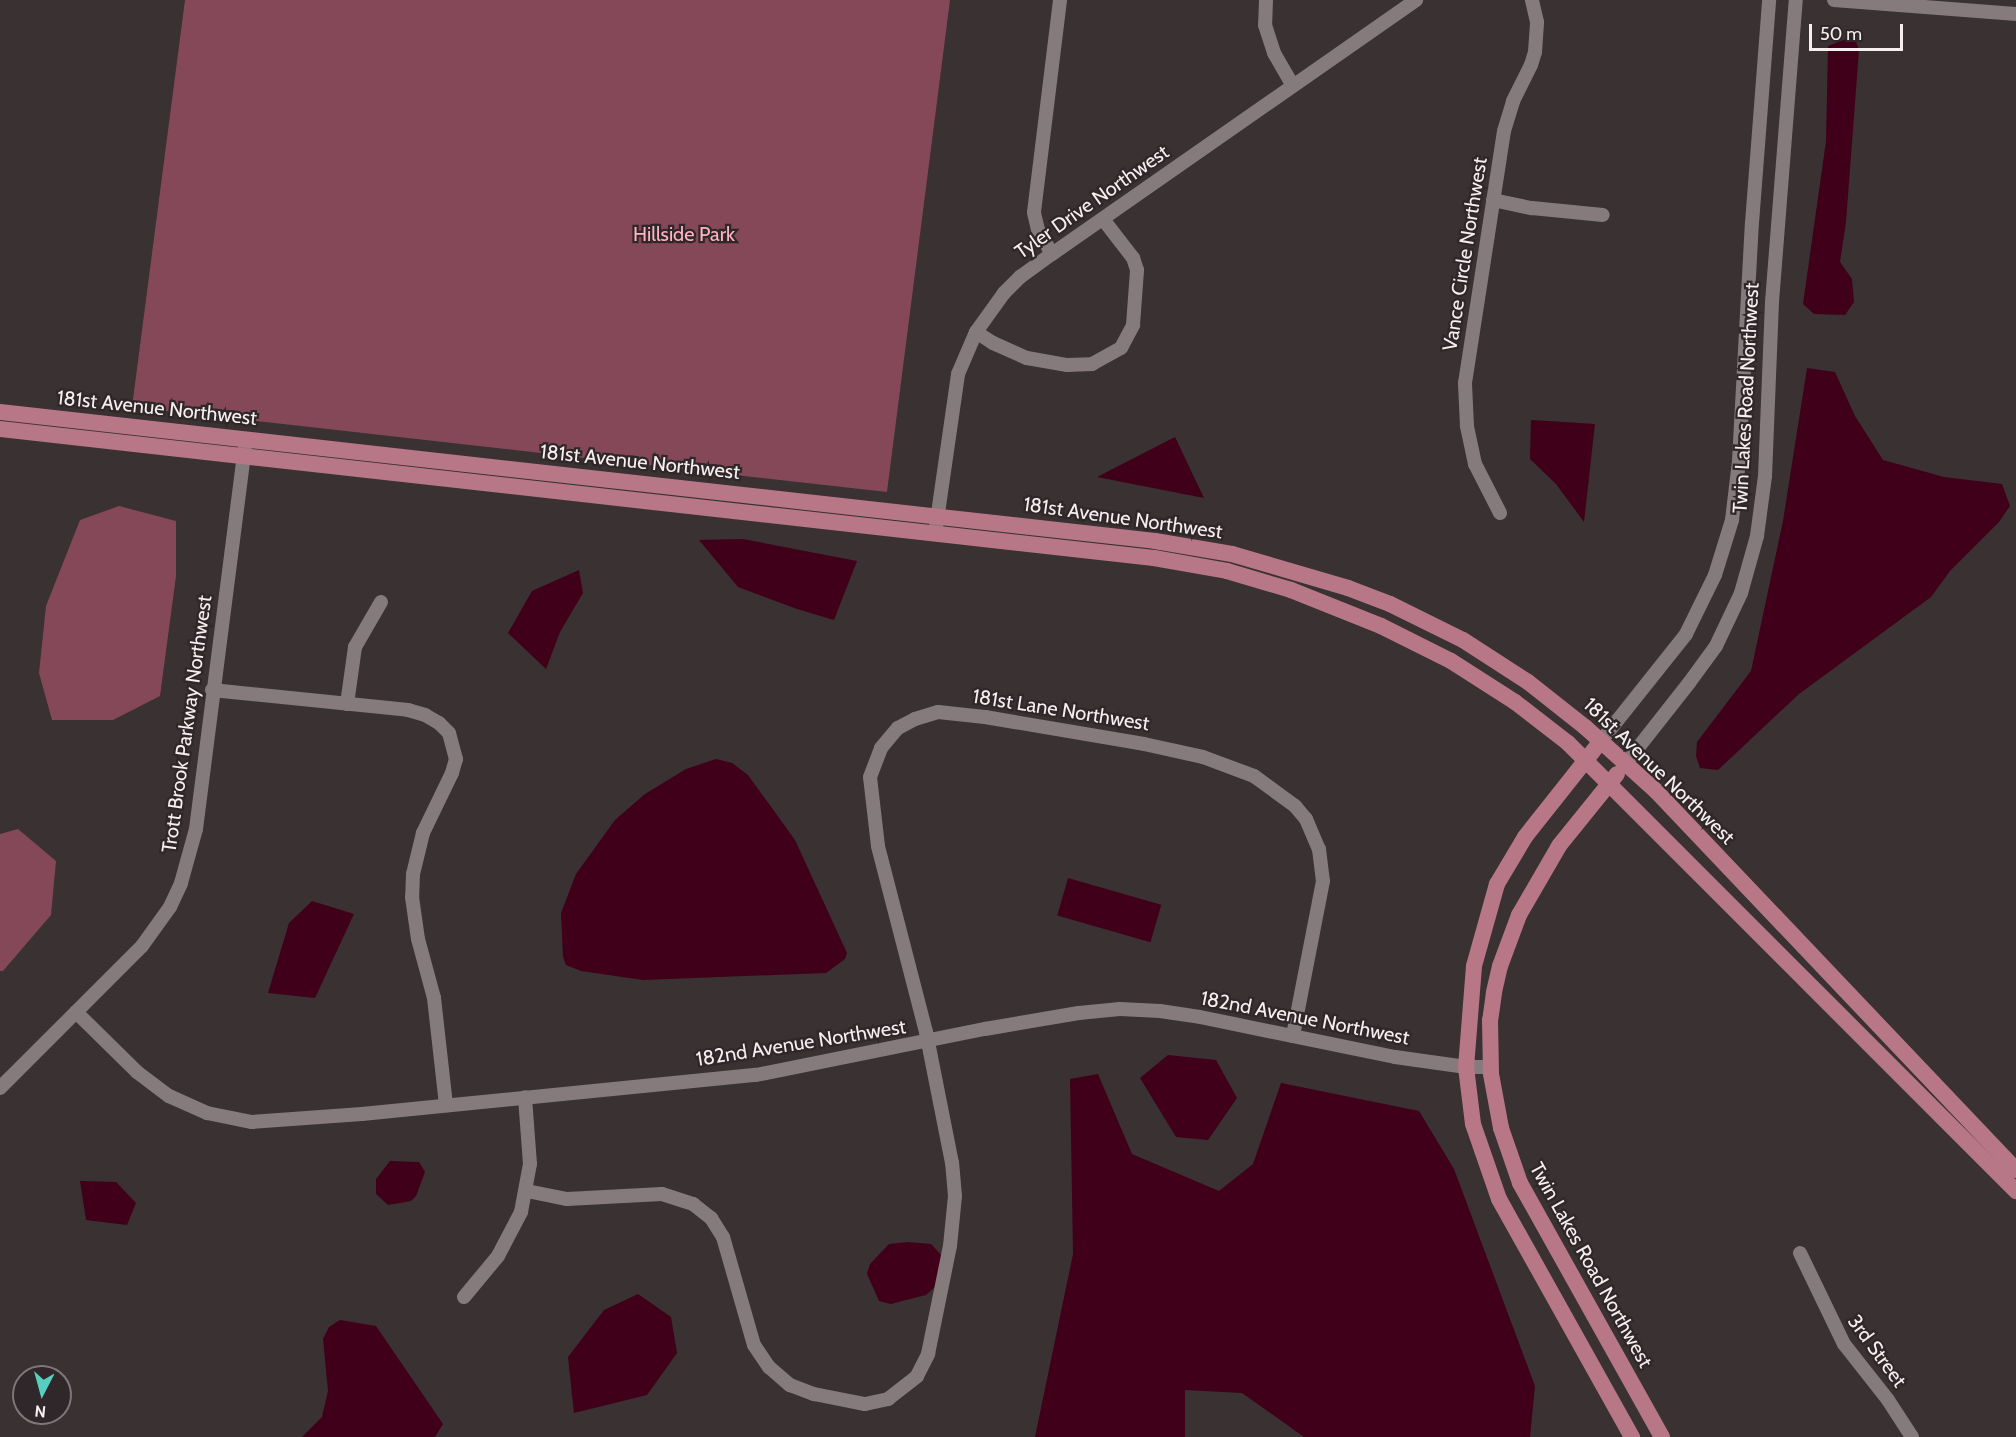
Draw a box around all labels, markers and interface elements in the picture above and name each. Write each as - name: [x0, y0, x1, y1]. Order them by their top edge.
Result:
- scale bar: [1812, 12, 1906, 50]
- text: 50 m: [1820, 23, 1862, 45]
- street label: Tyler Drive Northwest: [1010, 140, 1174, 264]
- street label: Vance Circle Northwest: [1438, 155, 1492, 353]
- park label: Hillside Park: [633, 222, 735, 246]
- street label: Twin Lakes Road Northwest: [1728, 282, 1764, 514]
- street label: 181st Avenue Northwest: [56, 386, 258, 430]
- street label: 181st Avenue Northwest: [539, 440, 741, 484]
- street label: 181st Avenue Northwest: [1022, 492, 1224, 544]
- street label: Trott Brook Parkway Northwest: [157, 594, 217, 854]
- street label: 181st Lane Northwest: [971, 684, 1151, 736]
- street label: 181st Avenue Northwest: [1578, 693, 1740, 849]
- street label: 182nd Avenue Northwest: [1199, 986, 1411, 1050]
- street label: 182nd Avenue Northwest: [694, 1015, 908, 1071]
- street label: Twin Lakes Road Northwest: [1525, 1158, 1657, 1372]
- street label: 3rd Street: [1843, 1310, 1911, 1392]
- north arrow: [12, 1365, 72, 1425]
- text: N: [34, 1401, 47, 1421]

